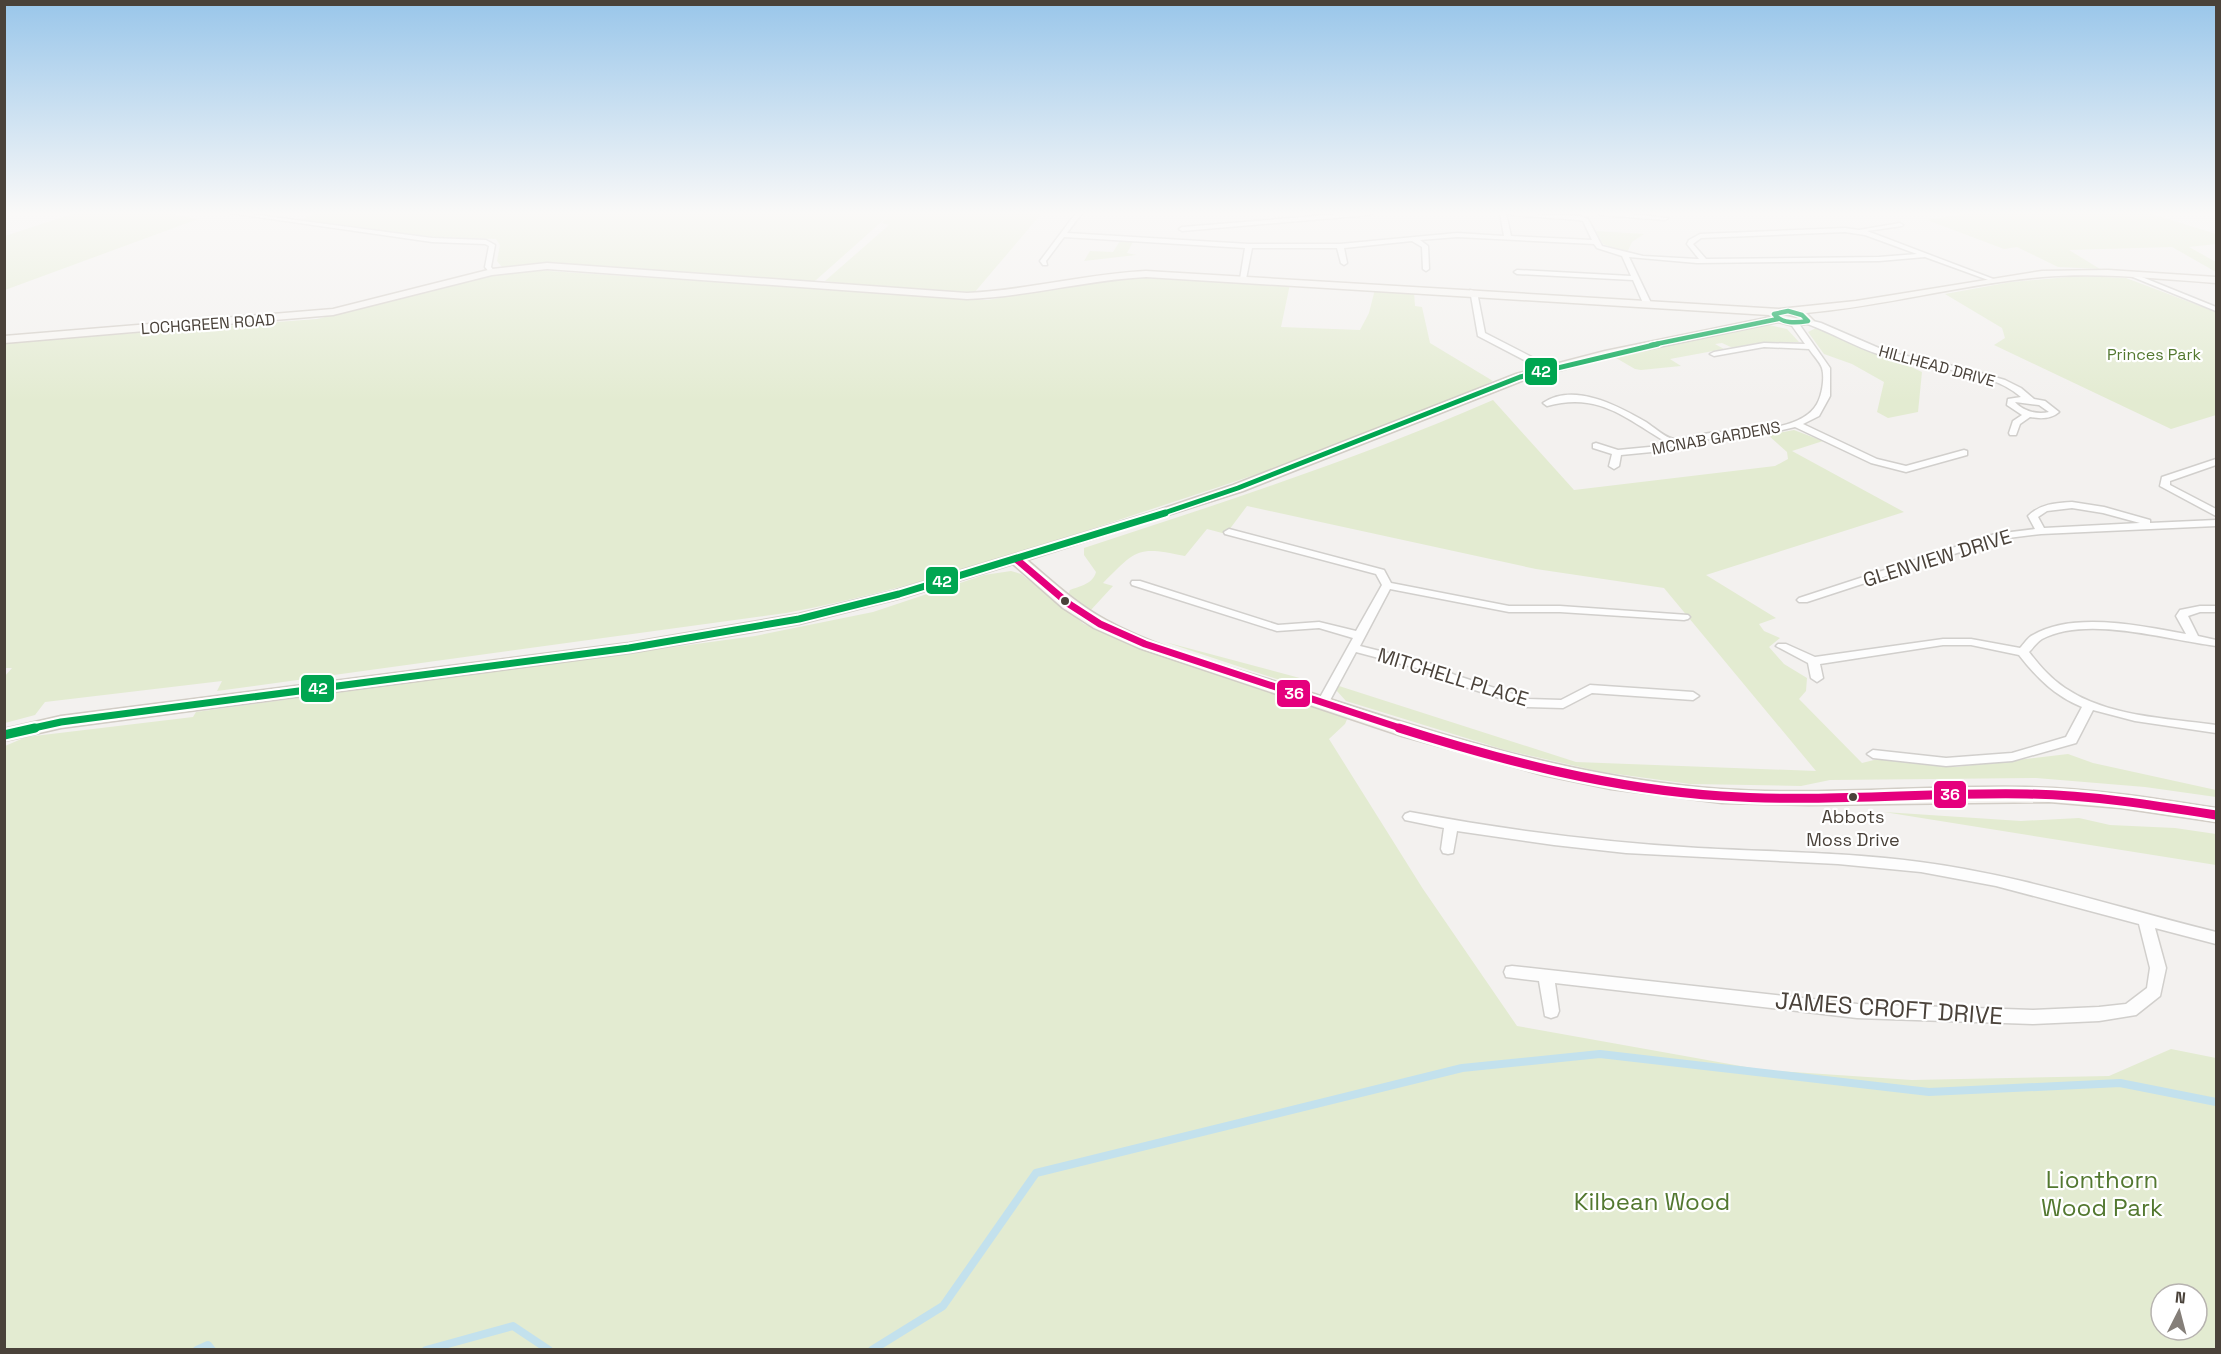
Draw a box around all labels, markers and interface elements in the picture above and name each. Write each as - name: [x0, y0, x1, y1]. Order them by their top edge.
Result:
- street label: LOCHGREEN ROAD: [140, 309, 276, 339]
- street label: HILLHEAD DRIVE: [1876, 340, 1998, 392]
- park label: Princes Park: [2107, 344, 2202, 365]
- line badge: 42: [1524, 357, 1558, 386]
- text: 42: [1531, 361, 1551, 382]
- street label: MCNAB GARDENS: [1650, 416, 1782, 460]
- street label: GLENVIEW DRIVE: [1860, 523, 2014, 593]
- line badge: 42: [925, 566, 959, 595]
- text: 42: [932, 571, 952, 592]
- unlabelled marker: [1059, 595, 1071, 607]
- street label: MITCHELL PLACE: [1374, 642, 1532, 712]
- line badge: 42: [300, 674, 335, 703]
- text: 42: [308, 678, 328, 699]
- line badge: 36: [1276, 679, 1311, 708]
- text: 36: [1284, 683, 1304, 704]
- line badge: 36: [1933, 780, 1967, 809]
- text: 36: [1940, 784, 1960, 805]
- marker: Abbots Moss Drive: [1847, 791, 1859, 803]
- place label: Abbots Moss Drive: [1806, 805, 1900, 851]
- street label: JAMES CROFT DRIVE: [1774, 985, 2004, 1031]
- park label: Lionthorn Wood Park: [2041, 1164, 2163, 1223]
- park label: Kilbean Wood: [1574, 1186, 1730, 1217]
- north arrow: [2149, 1282, 2209, 1342]
- text: N: [2174, 1287, 2187, 1309]

